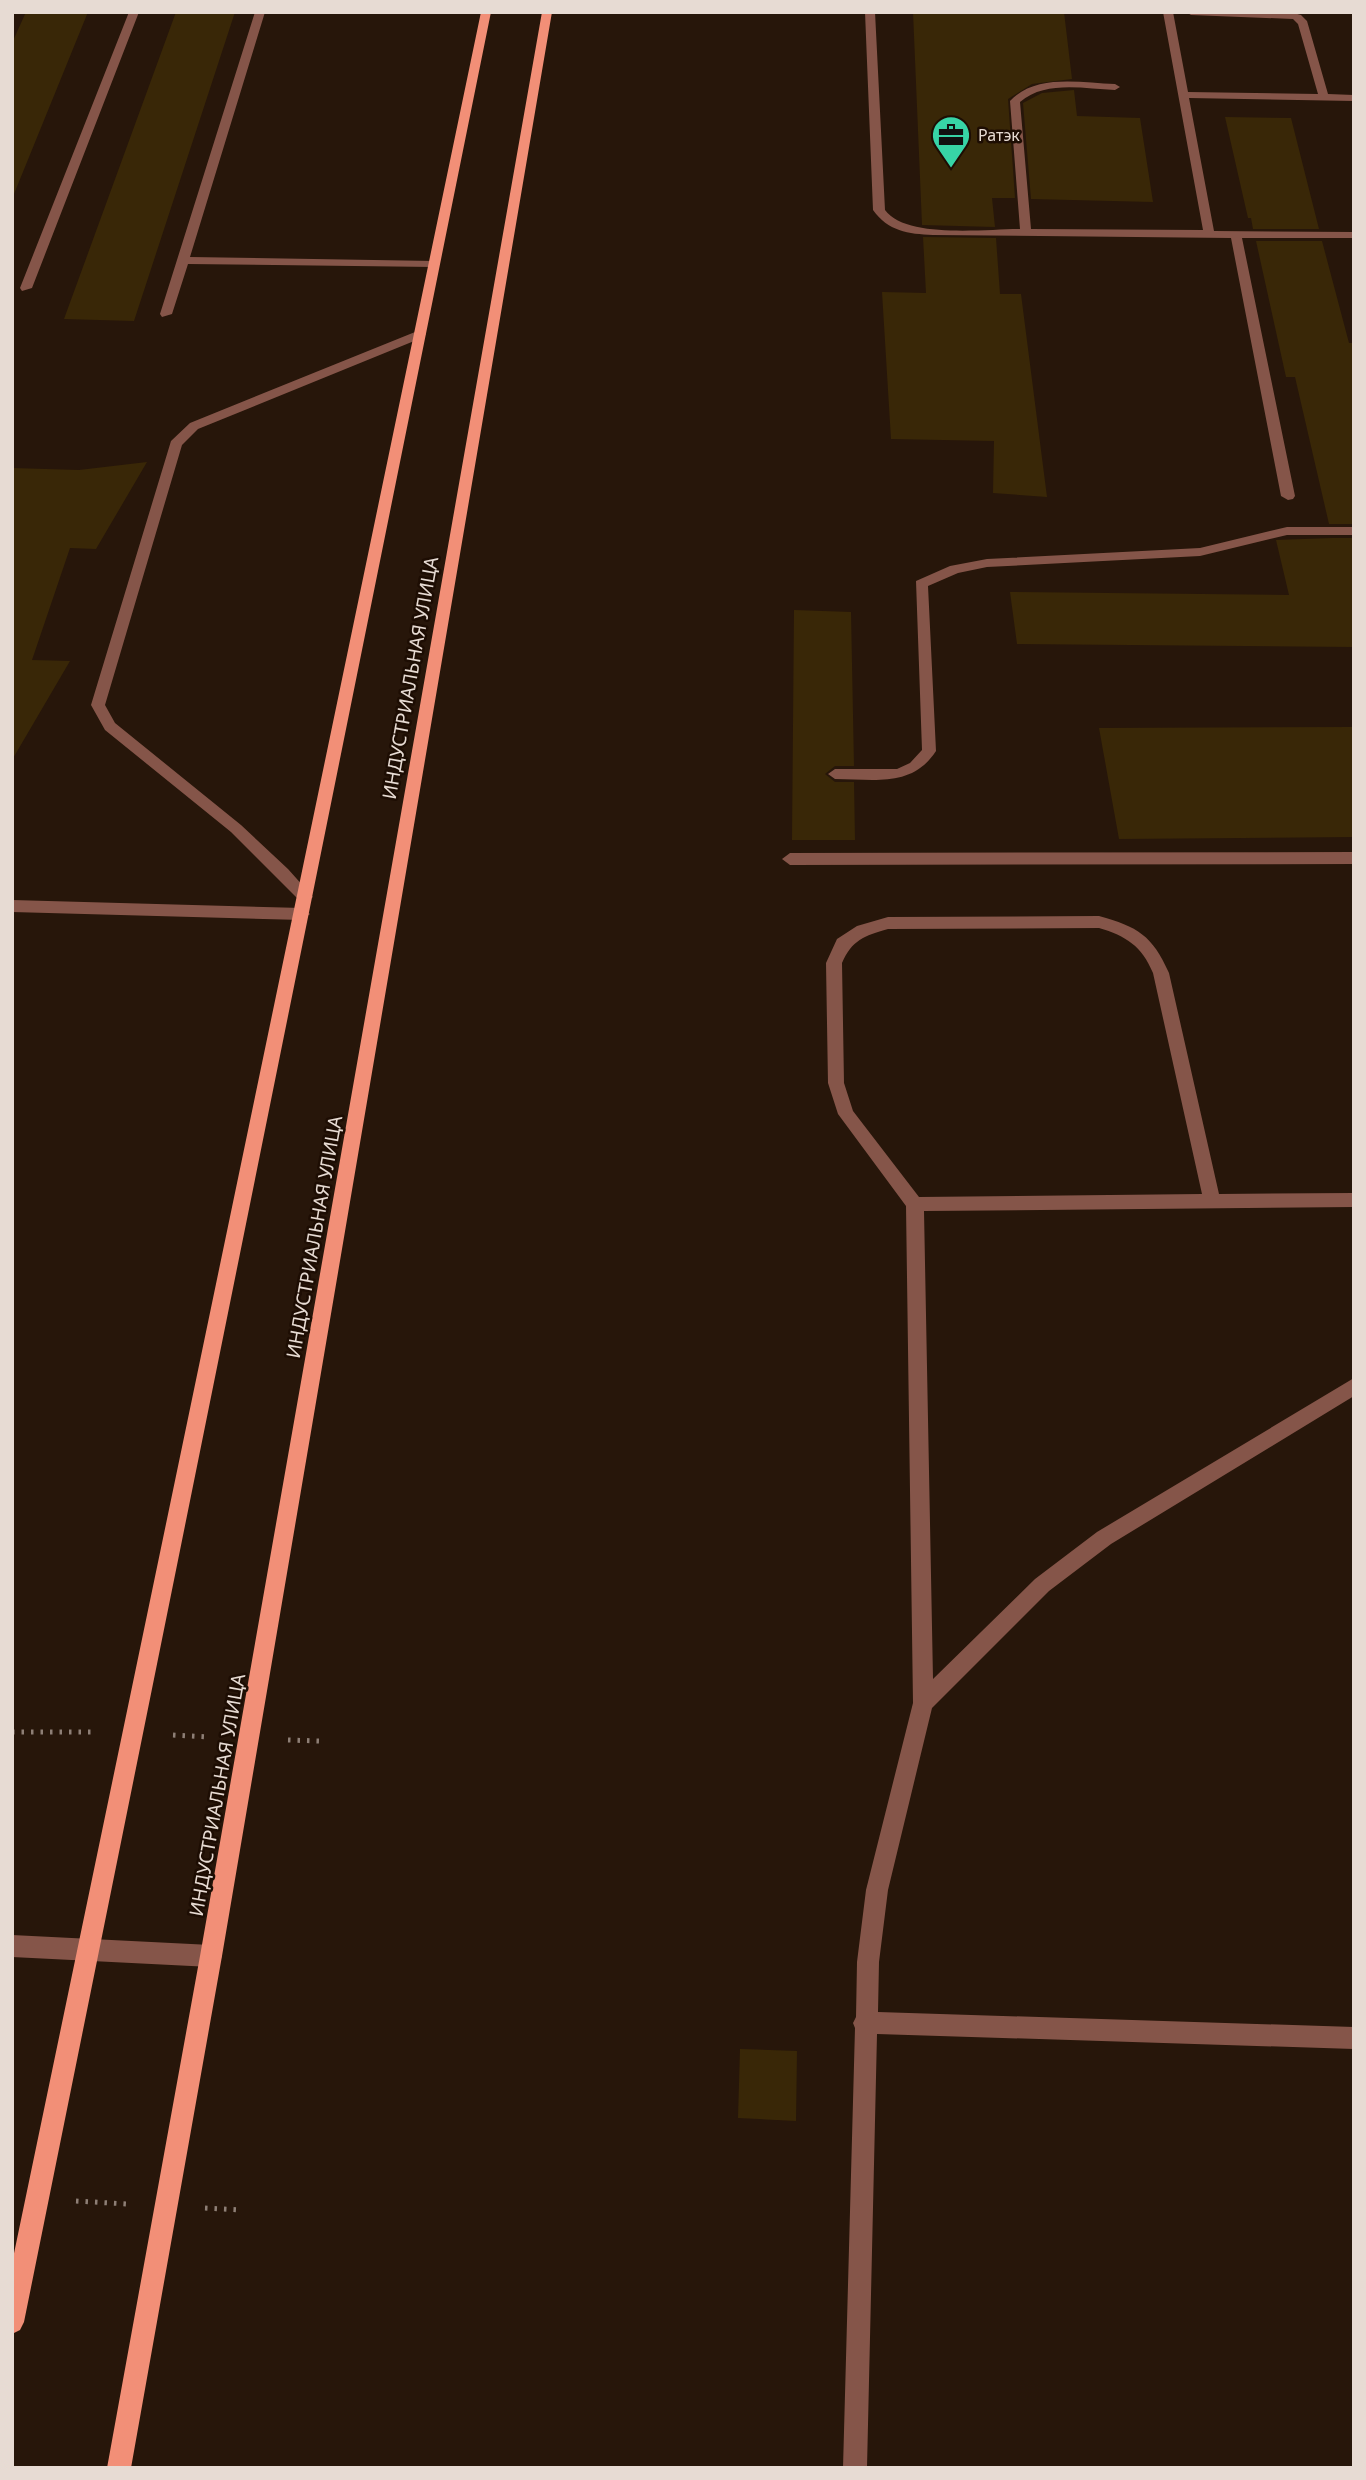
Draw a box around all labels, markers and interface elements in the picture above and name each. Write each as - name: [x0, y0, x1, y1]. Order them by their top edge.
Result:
- office icon: Ратэк: [930, 114, 972, 169]
- place label: Ратэк: [978, 124, 1020, 146]
- street label: ИНДУСТРИАЛЬНАЯ УЛИЦА: [376, 554, 444, 801]
- street label: ИНДУСТРИАЛЬНАЯ УЛИЦА: [280, 1113, 348, 1360]
- street label: ИНДУСТРИАЛЬНАЯ УЛИЦА: [183, 1671, 251, 1918]

